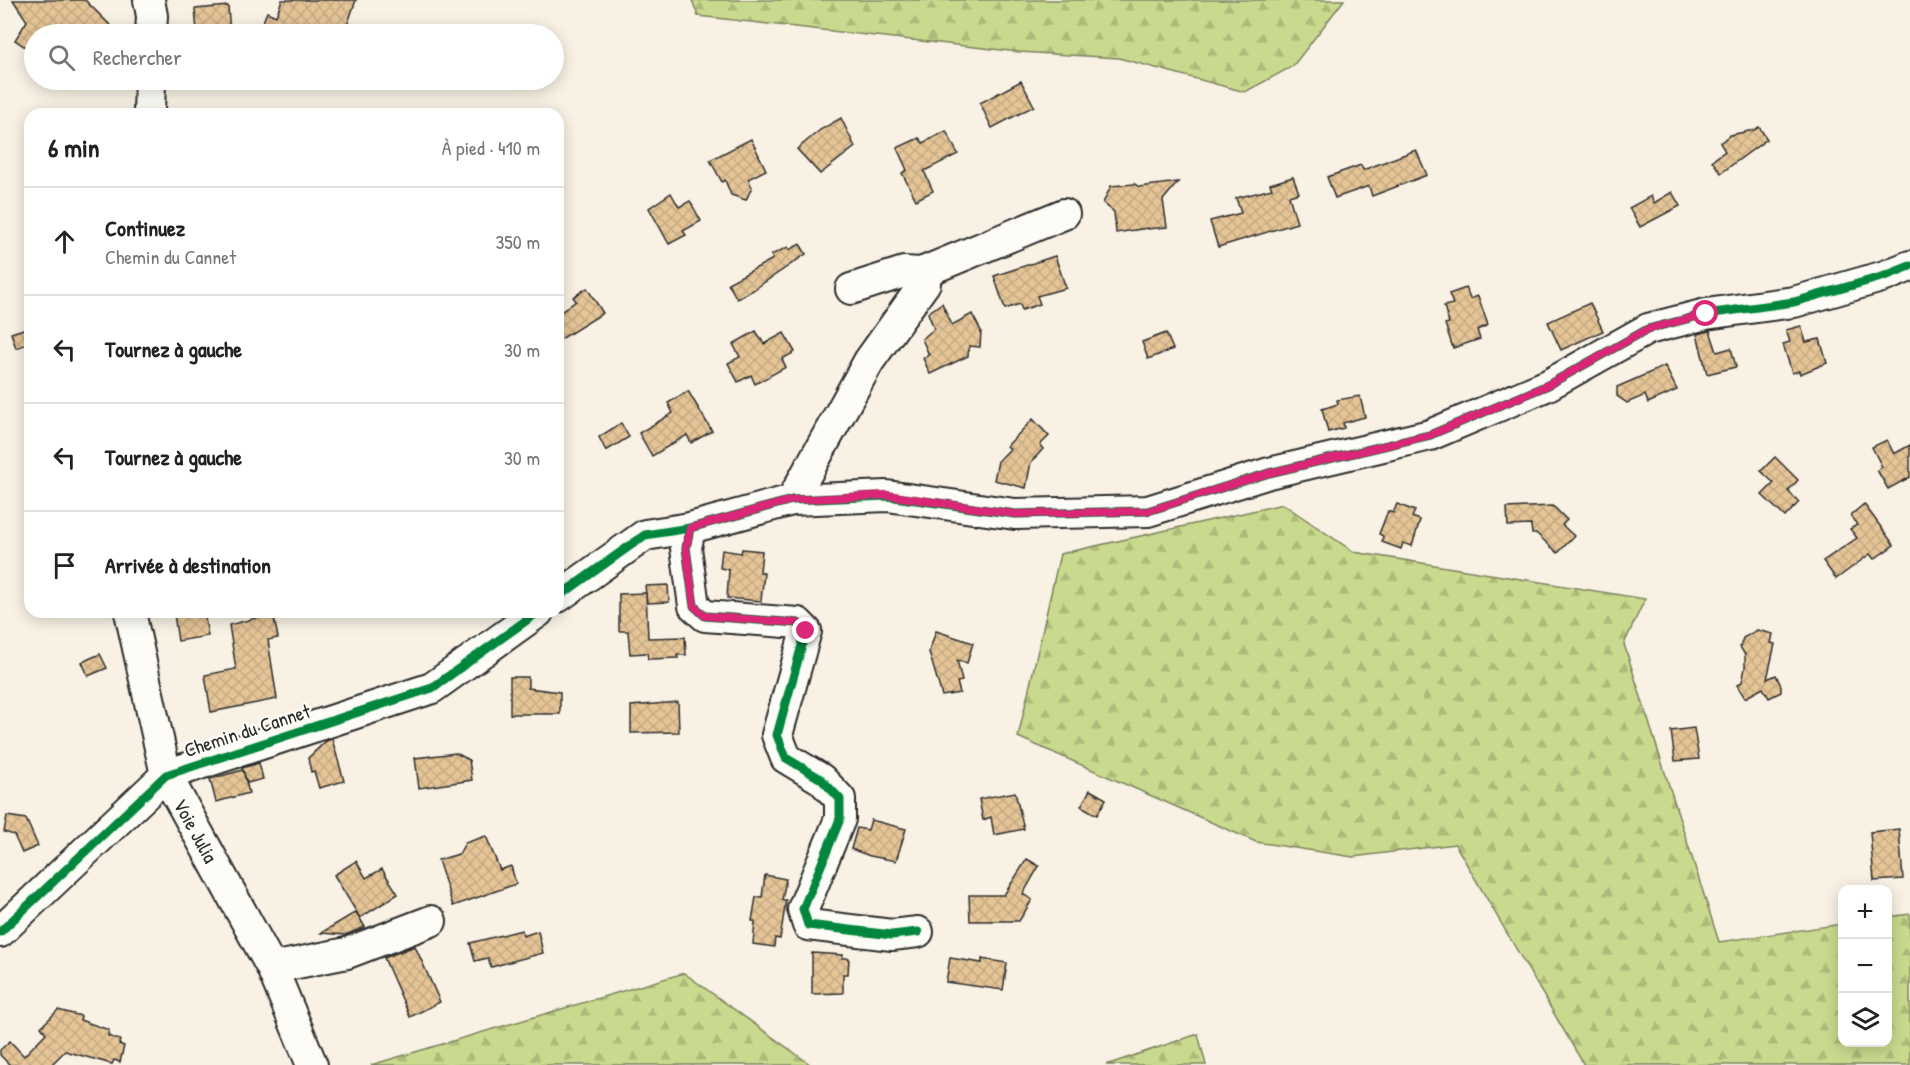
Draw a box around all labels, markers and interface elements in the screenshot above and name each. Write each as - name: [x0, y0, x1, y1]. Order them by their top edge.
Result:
- search box: [24, 24, 564, 90]
- icon: search: [45, 41, 78, 74]
- text: Rechercher: [93, 42, 182, 72]
- text: 6 min: [48, 130, 100, 165]
- text: À pied · 410 m: [442, 134, 540, 161]
- text: Continuez: [105, 213, 185, 243]
- icon: ahead: [48, 225, 81, 258]
- text: 350 m: [495, 228, 540, 255]
- text: Chemin du Cannet: [105, 243, 236, 270]
- route start: [1692, 300, 1718, 326]
- icon: left: [48, 333, 81, 366]
- text: Tournez à gauche: [105, 334, 242, 364]
- text: 30 m: [504, 336, 540, 363]
- icon: left: [48, 441, 81, 474]
- text: Tournez à gauche: [105, 442, 242, 472]
- text: 30 m: [504, 444, 540, 471]
- icon: arrive: [48, 549, 81, 582]
- text: Arrivée à destination: [105, 550, 271, 580]
- route end: [792, 617, 818, 643]
- street label: Chemin du Cannet: [180, 697, 315, 763]
- street label: Voie Julia: [168, 793, 225, 867]
- map controls: [1838, 885, 1892, 1047]
- button: +: [1838, 885, 1892, 939]
- button: −: [1838, 939, 1892, 993]
- button: layers: [1838, 993, 1892, 1047]

